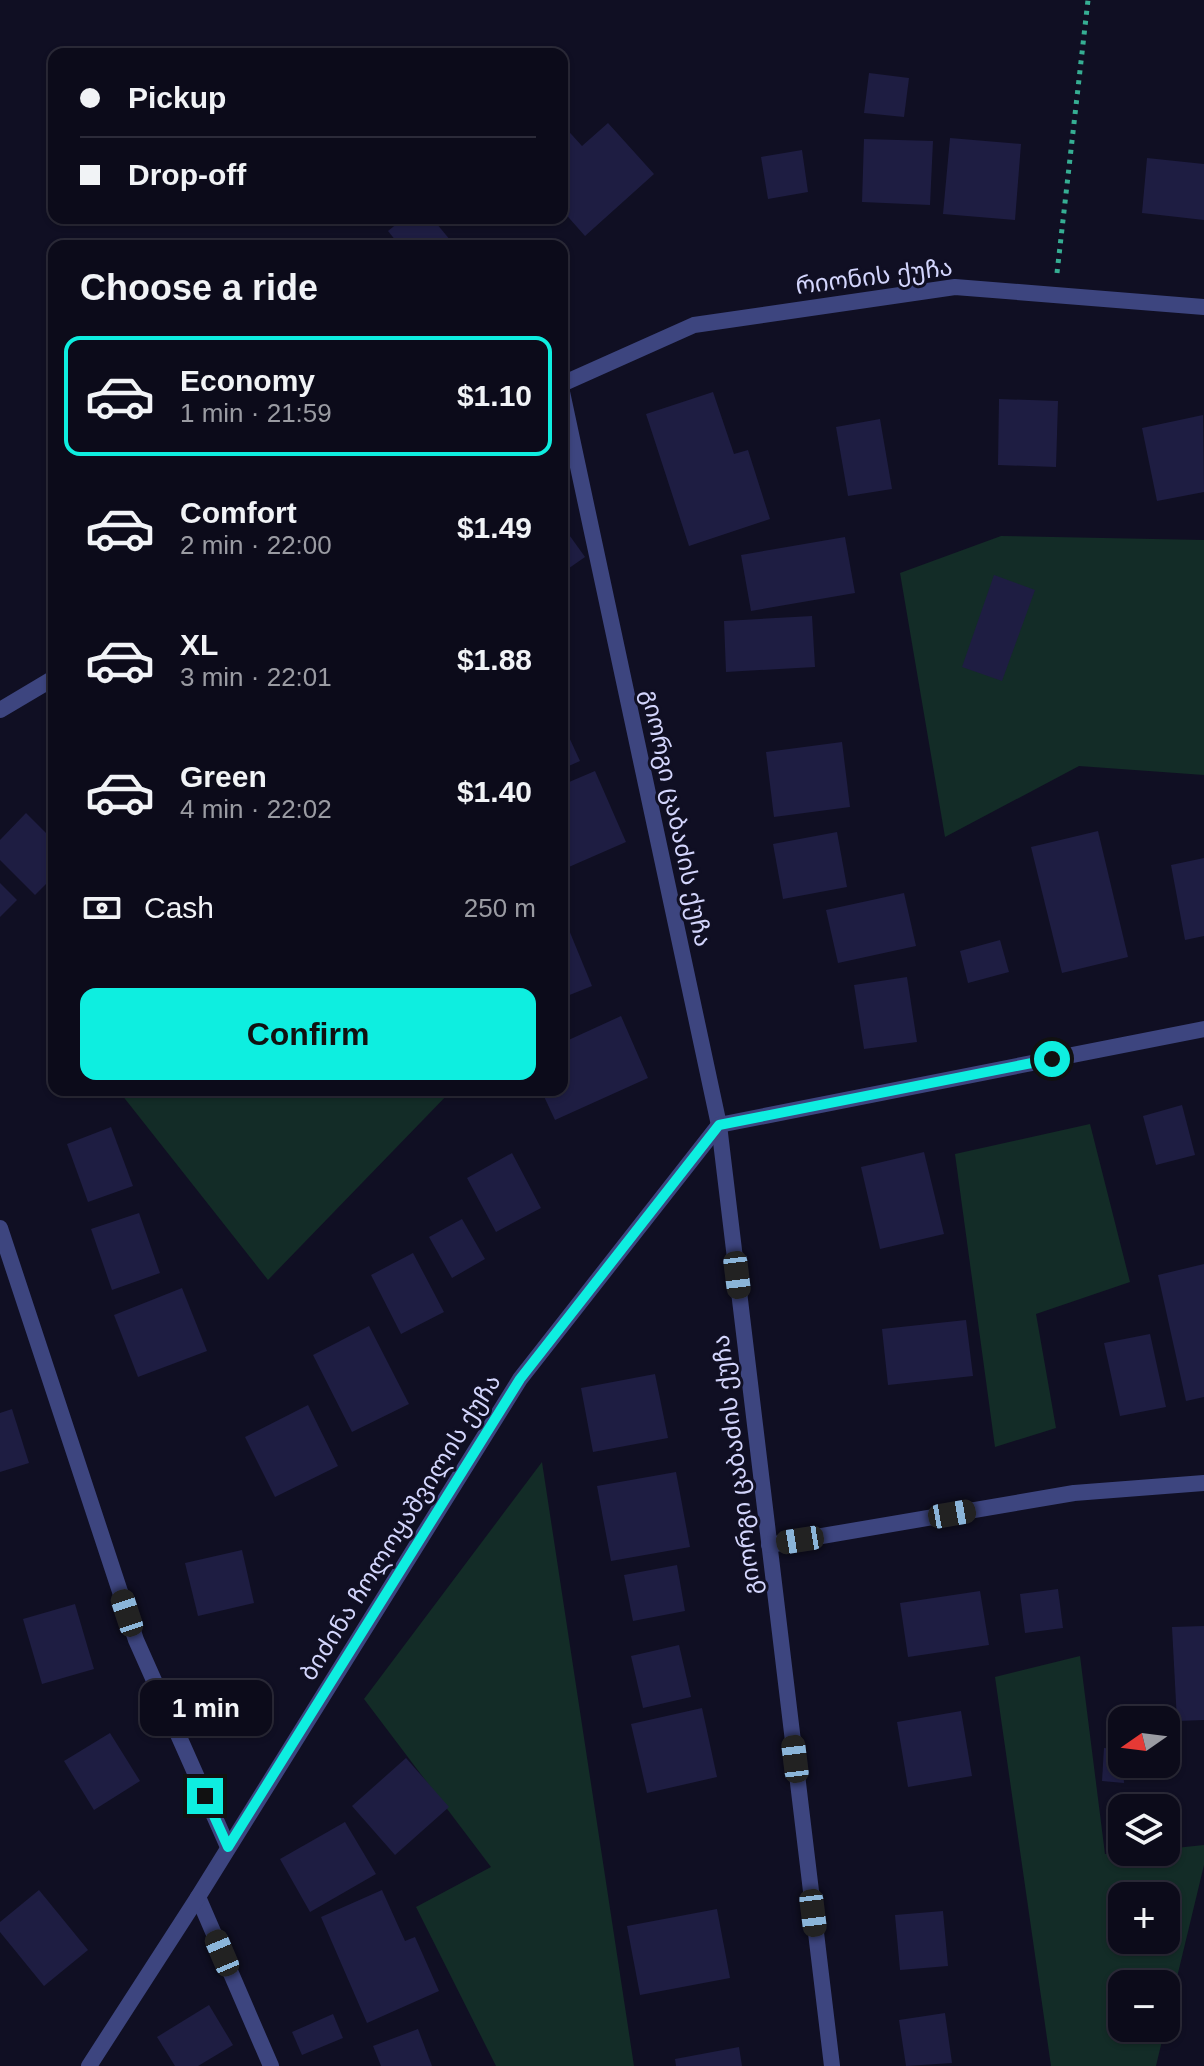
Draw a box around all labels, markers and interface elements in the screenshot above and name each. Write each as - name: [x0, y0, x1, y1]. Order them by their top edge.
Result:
- text: Pickup: [128, 81, 226, 114]
- text: Drop-off: [128, 158, 246, 191]
- street label: რიონის ქუჩა: [794, 253, 954, 300]
- text: Choose a ride: [80, 267, 318, 308]
- icon: car: [84, 360, 156, 432]
- text: Economy: [180, 364, 315, 397]
- text: $1.10: [457, 379, 532, 412]
- text: 1 min · 21:59: [180, 398, 332, 428]
- icon: car: [84, 492, 156, 564]
- text: Comfort: [180, 496, 297, 529]
- text: $1.49: [457, 511, 532, 544]
- text: 2 min · 22:00: [180, 530, 332, 560]
- icon: car: [84, 624, 156, 696]
- text: XL: [180, 628, 218, 661]
- text: $1.88: [457, 643, 532, 676]
- text: 3 min · 22:01: [180, 662, 332, 692]
- street label: გიორგი ცაბაძის ქუჩა: [636, 687, 717, 949]
- icon: car: [84, 756, 156, 828]
- text: Green: [180, 760, 267, 793]
- text: $1.40: [457, 775, 532, 808]
- text: 4 min · 22:02: [180, 794, 332, 824]
- icon: cash: [80, 886, 124, 930]
- text: Cash: [144, 891, 214, 924]
- text: 250 m: [464, 893, 536, 923]
- button: Confirm: [80, 988, 536, 1080]
- route start: [1034, 1041, 1070, 1077]
- car: [722, 1250, 752, 1300]
- street label: გიორგი ცაბაძის ქუჩა: [707, 1333, 766, 1597]
- street label: ბიძინა ჩოლოყაშვილის ქუჩა: [294, 1369, 507, 1686]
- car: [926, 1498, 978, 1530]
- car: [774, 1524, 826, 1556]
- car: [108, 1586, 146, 1640]
- callout: 1 min: [139, 1680, 271, 1736]
- text: 1 min: [172, 1693, 240, 1723]
- north arrow: [1108, 1706, 1180, 1778]
- map controls: [1108, 1706, 1180, 2042]
- car: [780, 1734, 810, 1784]
- route end: [187, 1778, 223, 1814]
- button: layers: [1108, 1794, 1180, 1866]
- button: +: [1108, 1882, 1180, 1954]
- car: [798, 1888, 828, 1938]
- car: [202, 1926, 242, 1980]
- button: −: [1108, 1970, 1180, 2042]

